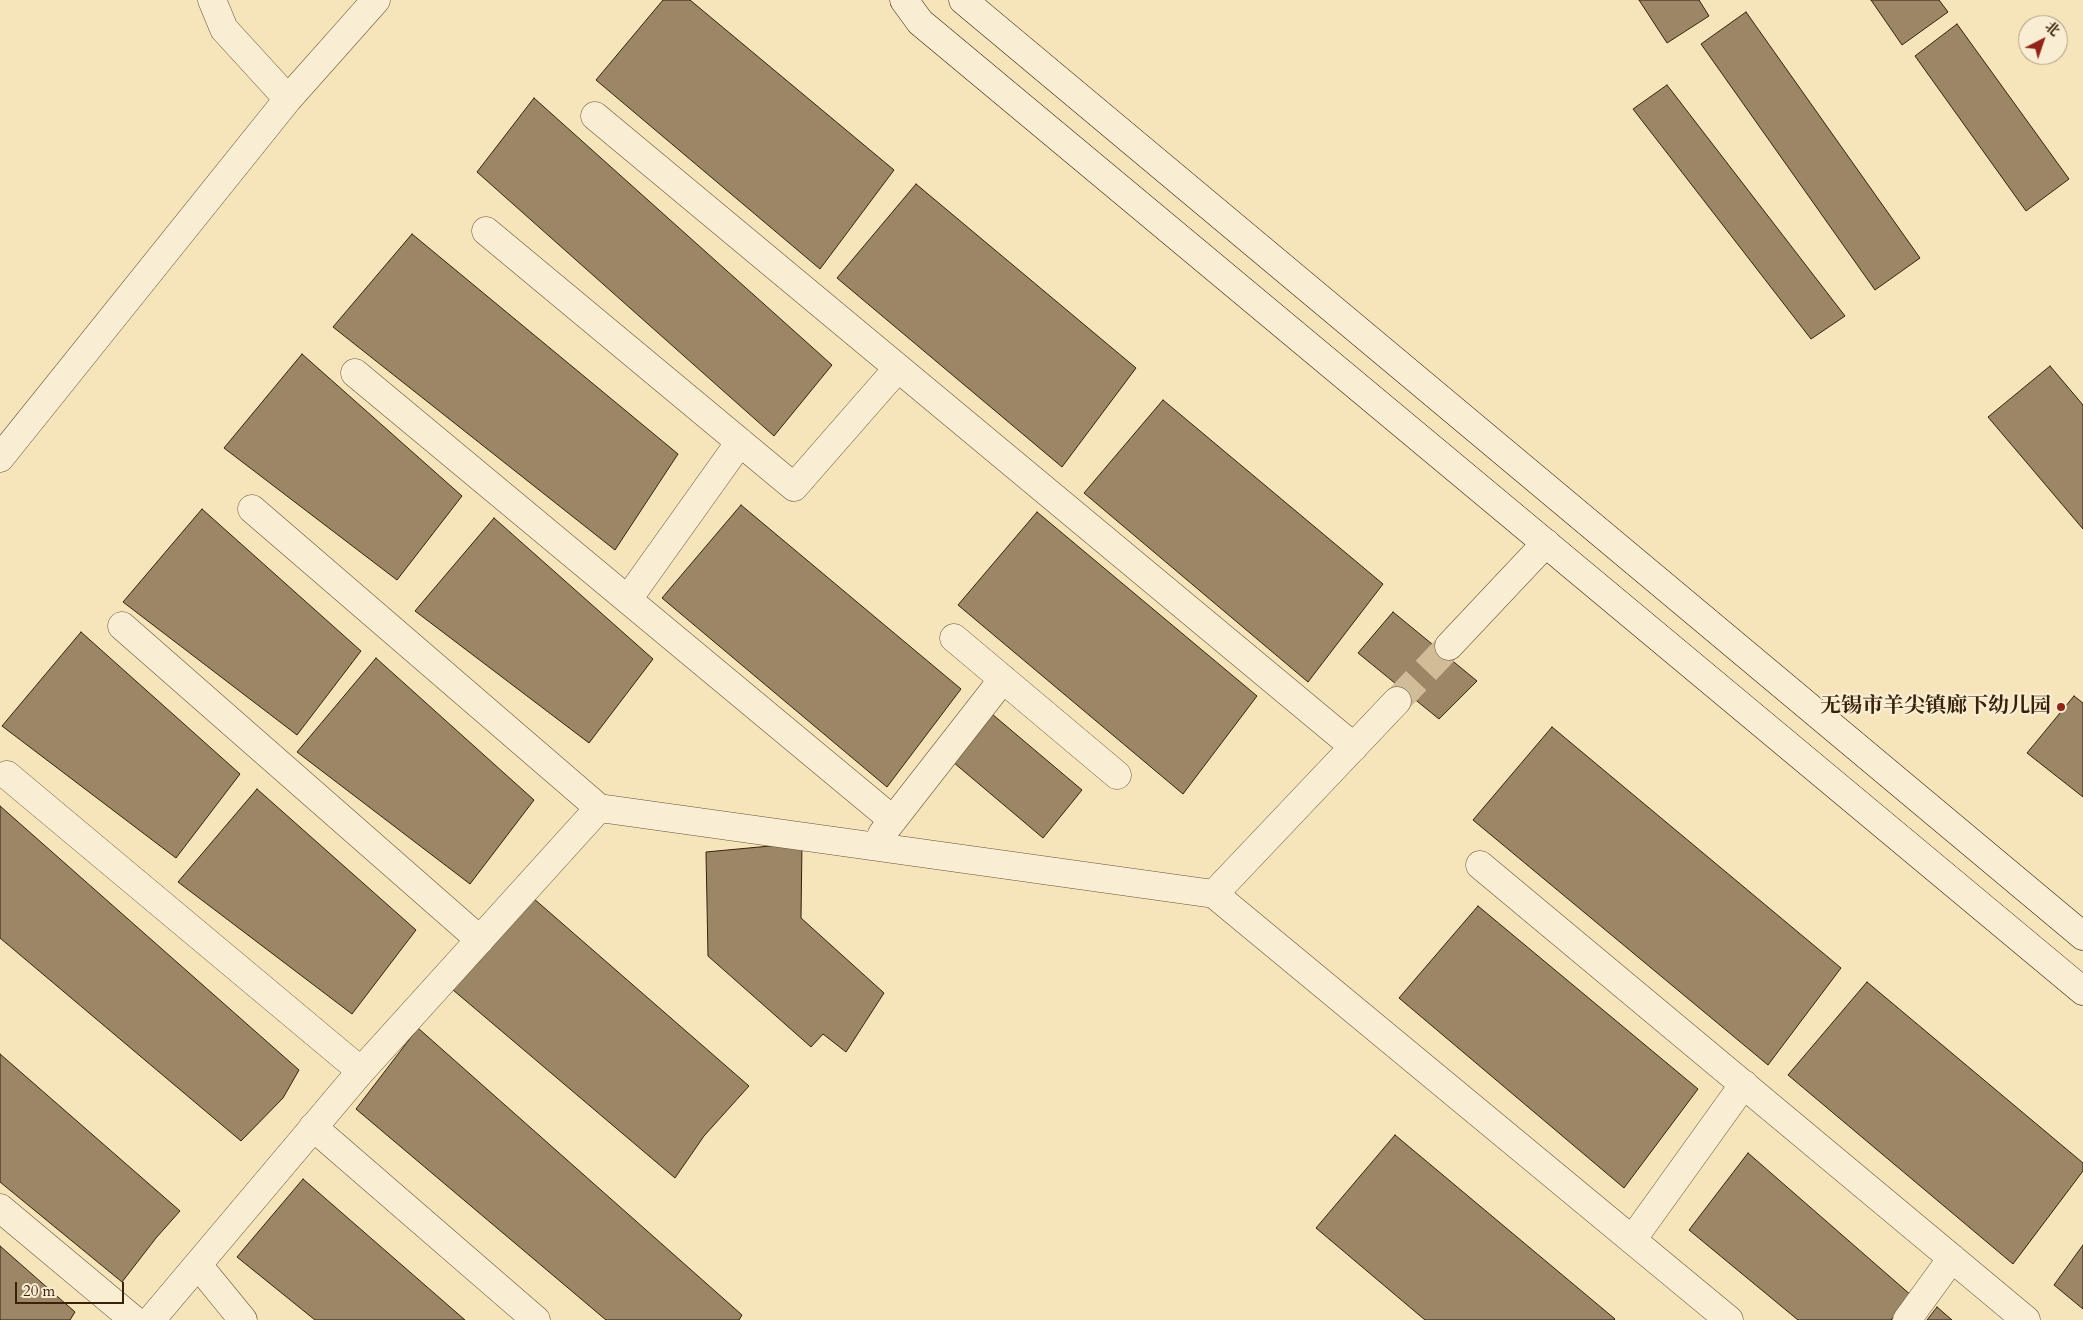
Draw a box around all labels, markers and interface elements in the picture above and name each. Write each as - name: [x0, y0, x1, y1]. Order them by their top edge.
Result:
- north arrow: [2018, 15, 2068, 65]
- text: 北: [2041, 17, 2064, 41]
- place label: 无锡市羊尖镇廊下幼儿园: [1820, 694, 2051, 720]
- marker: 无锡市羊尖镇廊下幼儿园: [2055, 701, 2067, 713]
- scale bar: [18, 1272, 126, 1304]
- text: 20 m: [23, 1281, 55, 1301]

